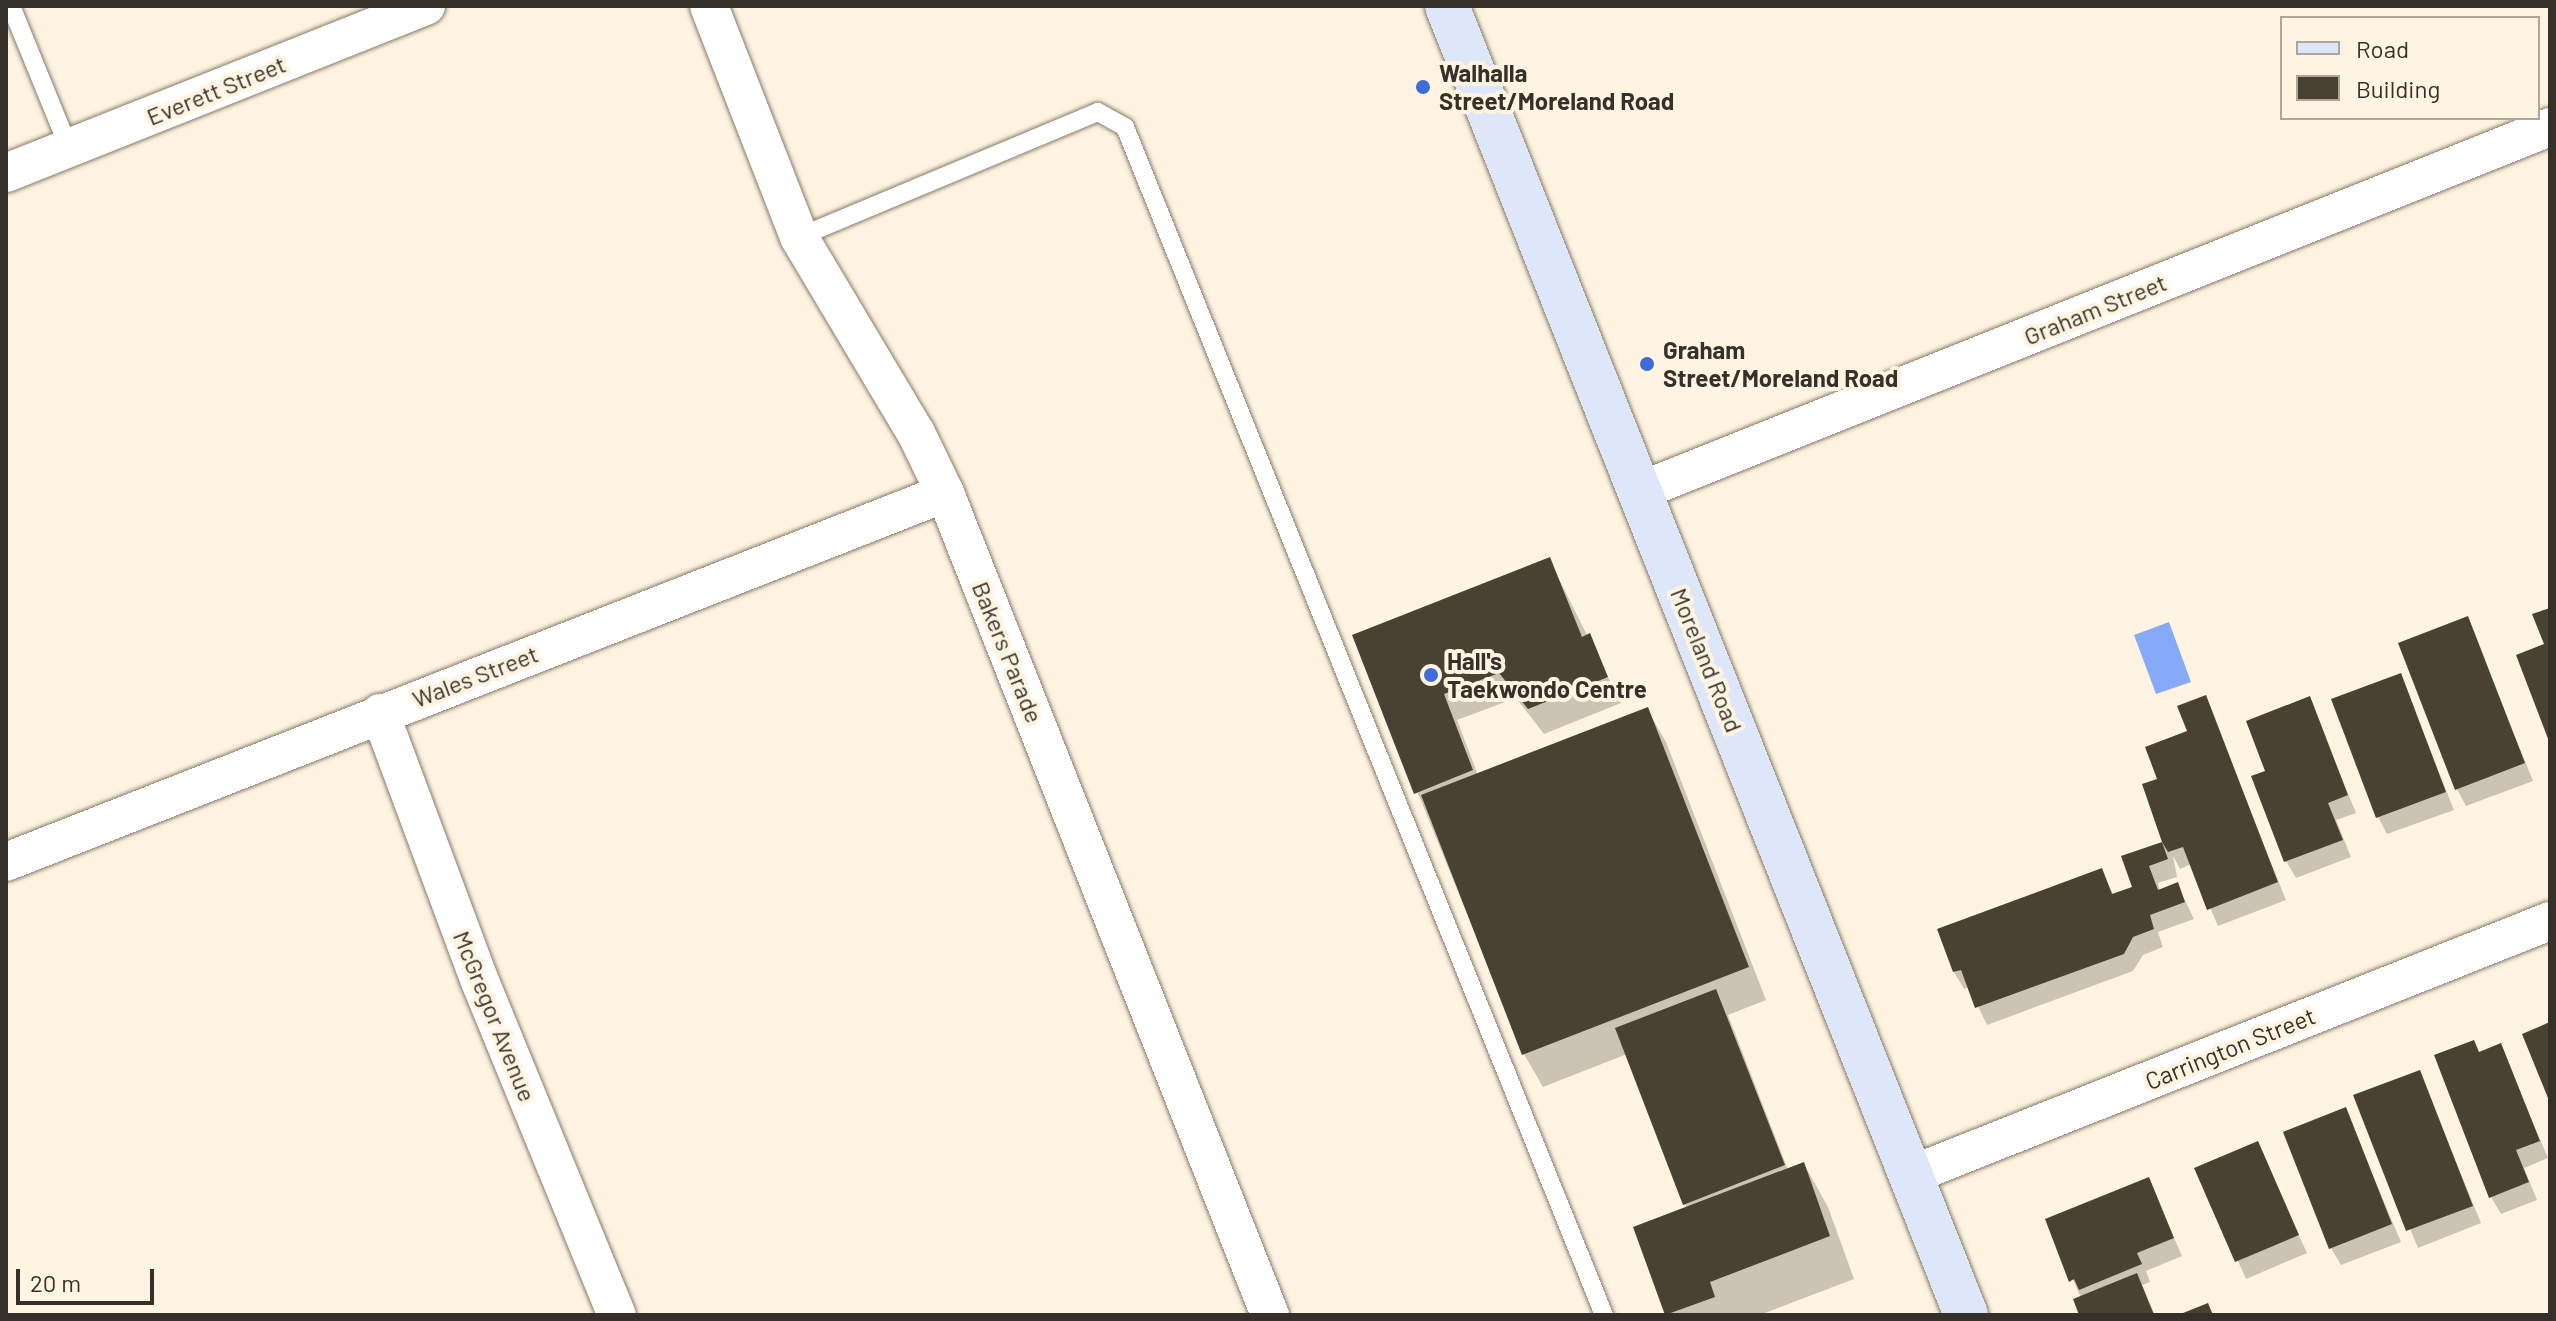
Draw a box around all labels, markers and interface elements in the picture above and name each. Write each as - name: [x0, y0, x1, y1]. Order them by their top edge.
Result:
- legend: [2280, 16, 2540, 120]
- text: Road: [2356, 34, 2409, 63]
- street label: Everett Street: [142, 49, 290, 131]
- place label: Walhalla Street/Moreland Road: [1439, 59, 1674, 115]
- text: Building: [2356, 74, 2440, 103]
- marker: Walhalla Street/Moreland Road: [1414, 78, 1432, 96]
- street label: Graham Street: [2020, 267, 2170, 351]
- place label: Graham Street/Moreland Road: [1663, 336, 1898, 392]
- marker: Graham Street/Moreland Road: [1638, 355, 1656, 373]
- street label: Bakers Parade: [967, 577, 1049, 727]
- street label: Moreland Road: [1665, 584, 1749, 736]
- street label: Wales Street: [408, 639, 542, 713]
- place label: Hall's Taekwondo Centre: [1447, 647, 1647, 703]
- marker: Hall's Taekwondo Centre: [1422, 666, 1440, 684]
- street label: McGregor Avenue: [448, 926, 542, 1106]
- street label: Carrington Street: [2141, 1001, 2319, 1095]
- scale bar: [20, 1253, 158, 1303]
- text: 20 m: [30, 1268, 81, 1297]

